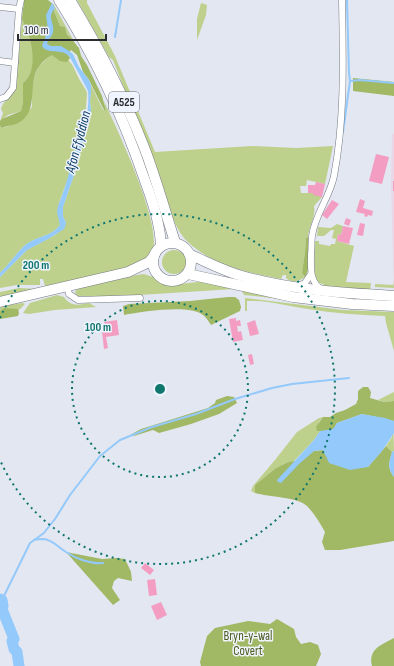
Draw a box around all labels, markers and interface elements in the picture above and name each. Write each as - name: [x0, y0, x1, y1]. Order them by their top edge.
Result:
- scale bar: [18, 16, 106, 42]
- text: 100 m: [24, 23, 49, 38]
- road number: A525: [109, 92, 139, 112]
- water label: Afon Ffyddion: [61, 109, 94, 176]
- text: 200 m: [23, 258, 49, 273]
- text: 100 m: [85, 320, 111, 335]
- centre of rings: [153, 382, 167, 396]
- park label: Bryn-y-wal Covert: [224, 628, 272, 659]

